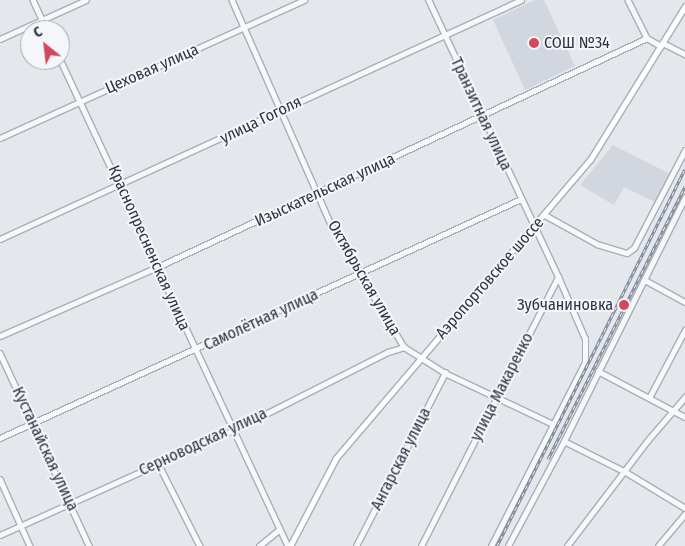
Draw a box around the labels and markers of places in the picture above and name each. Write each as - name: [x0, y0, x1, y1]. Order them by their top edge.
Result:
- place label: СОШ №34: [544, 33, 610, 53]
- marker: СОШ №34: [528, 37, 540, 49]
- place label: Зубчаниновка: [517, 295, 613, 315]
- marker: Зубчаниновка: [617, 298, 631, 312]

